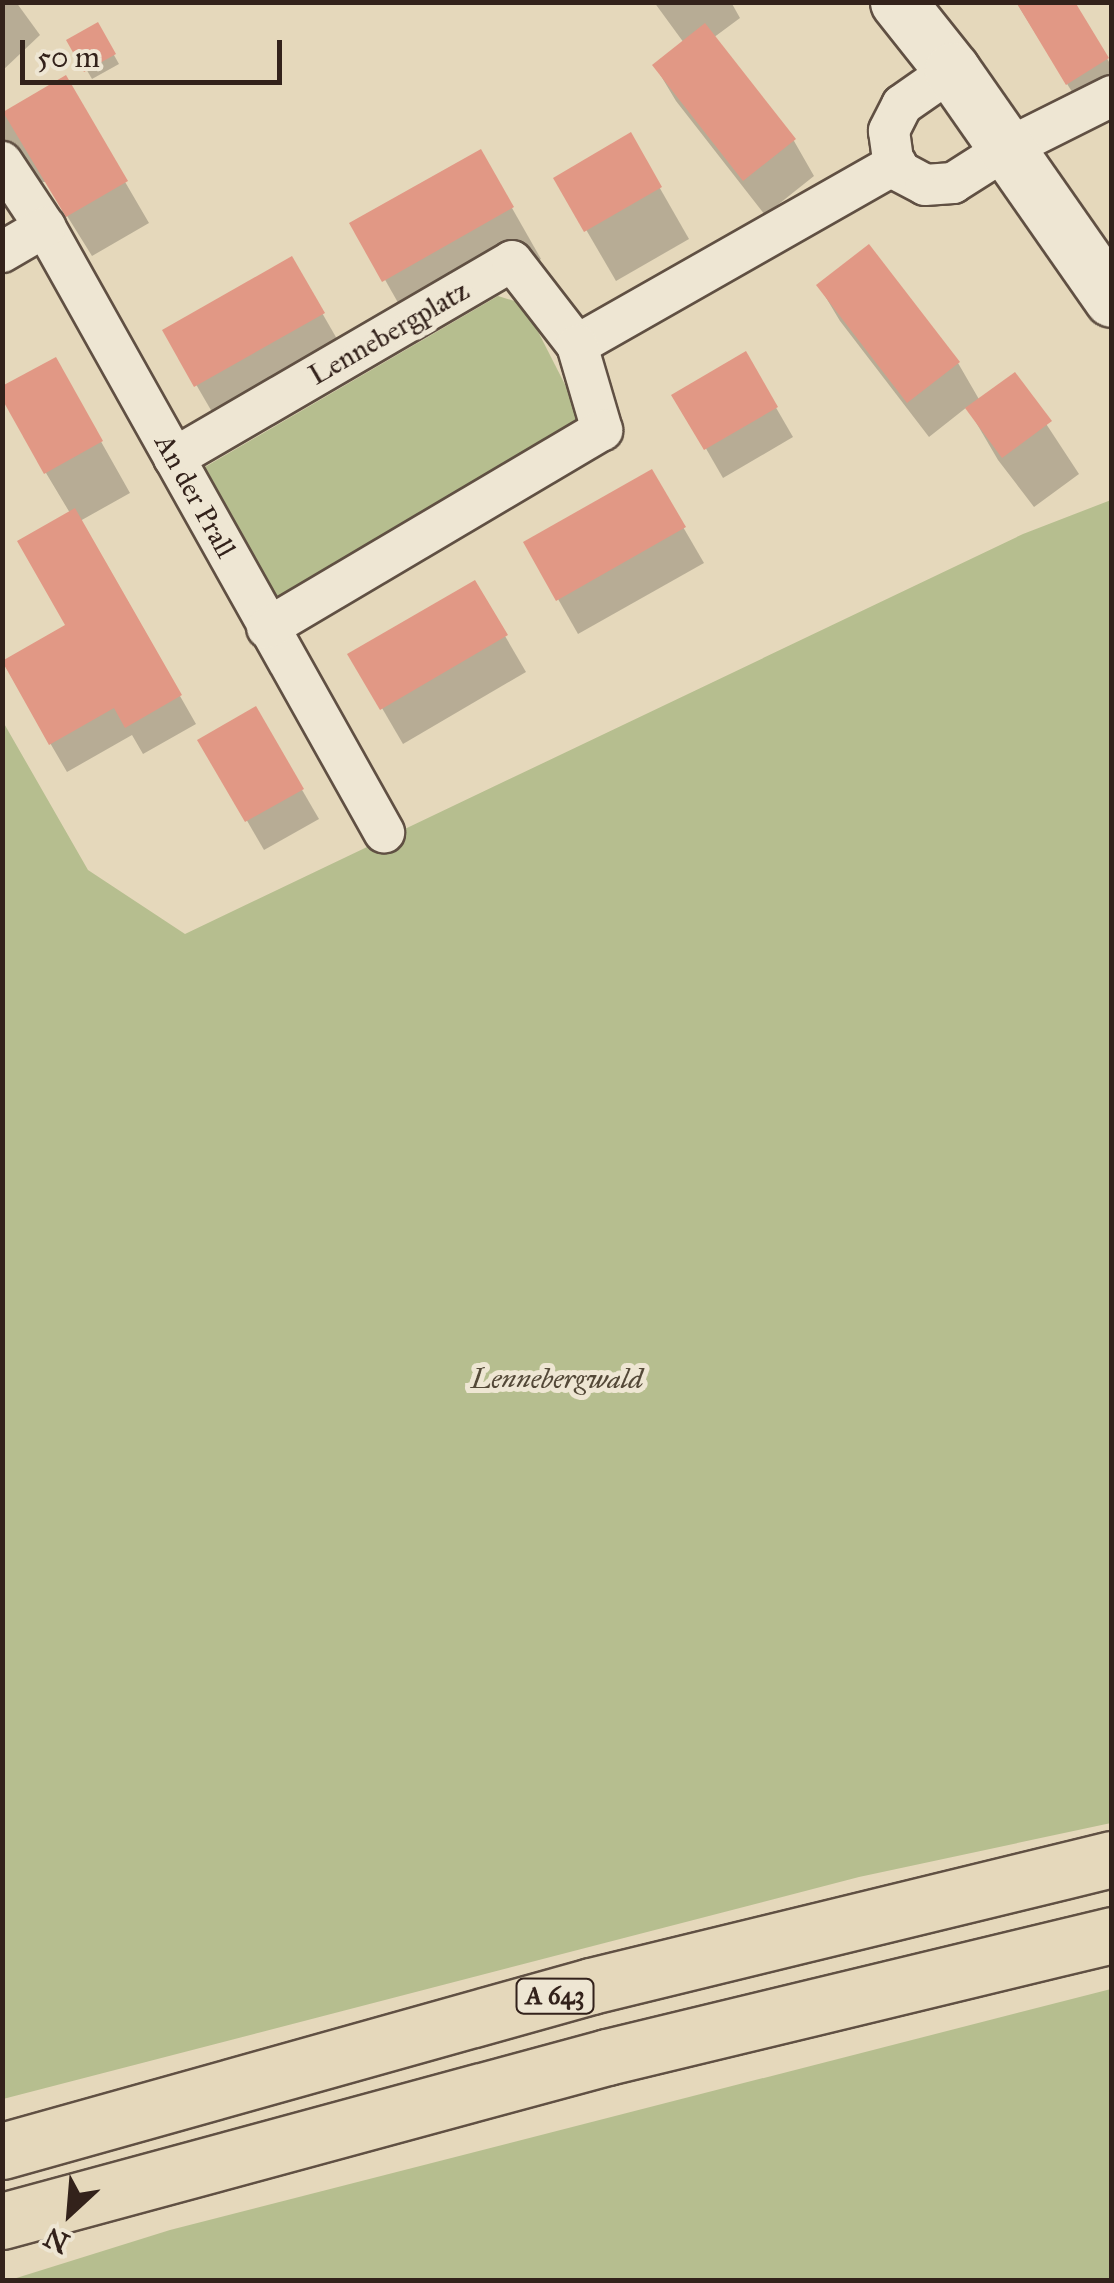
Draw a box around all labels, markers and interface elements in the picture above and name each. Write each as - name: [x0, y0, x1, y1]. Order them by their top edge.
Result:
- scale bar: [25, 20, 288, 82]
- text: 50 m: [37, 39, 100, 75]
- street label: Lennebergplatz: [303, 274, 475, 392]
- street label: An der Prall: [147, 429, 243, 563]
- park label: Lennebergwald: [471, 1362, 643, 1396]
- road number: A 643: [515, 1976, 595, 2016]
- north arrow: [20, 2163, 120, 2263]
- text: N: [38, 2219, 75, 2261]

